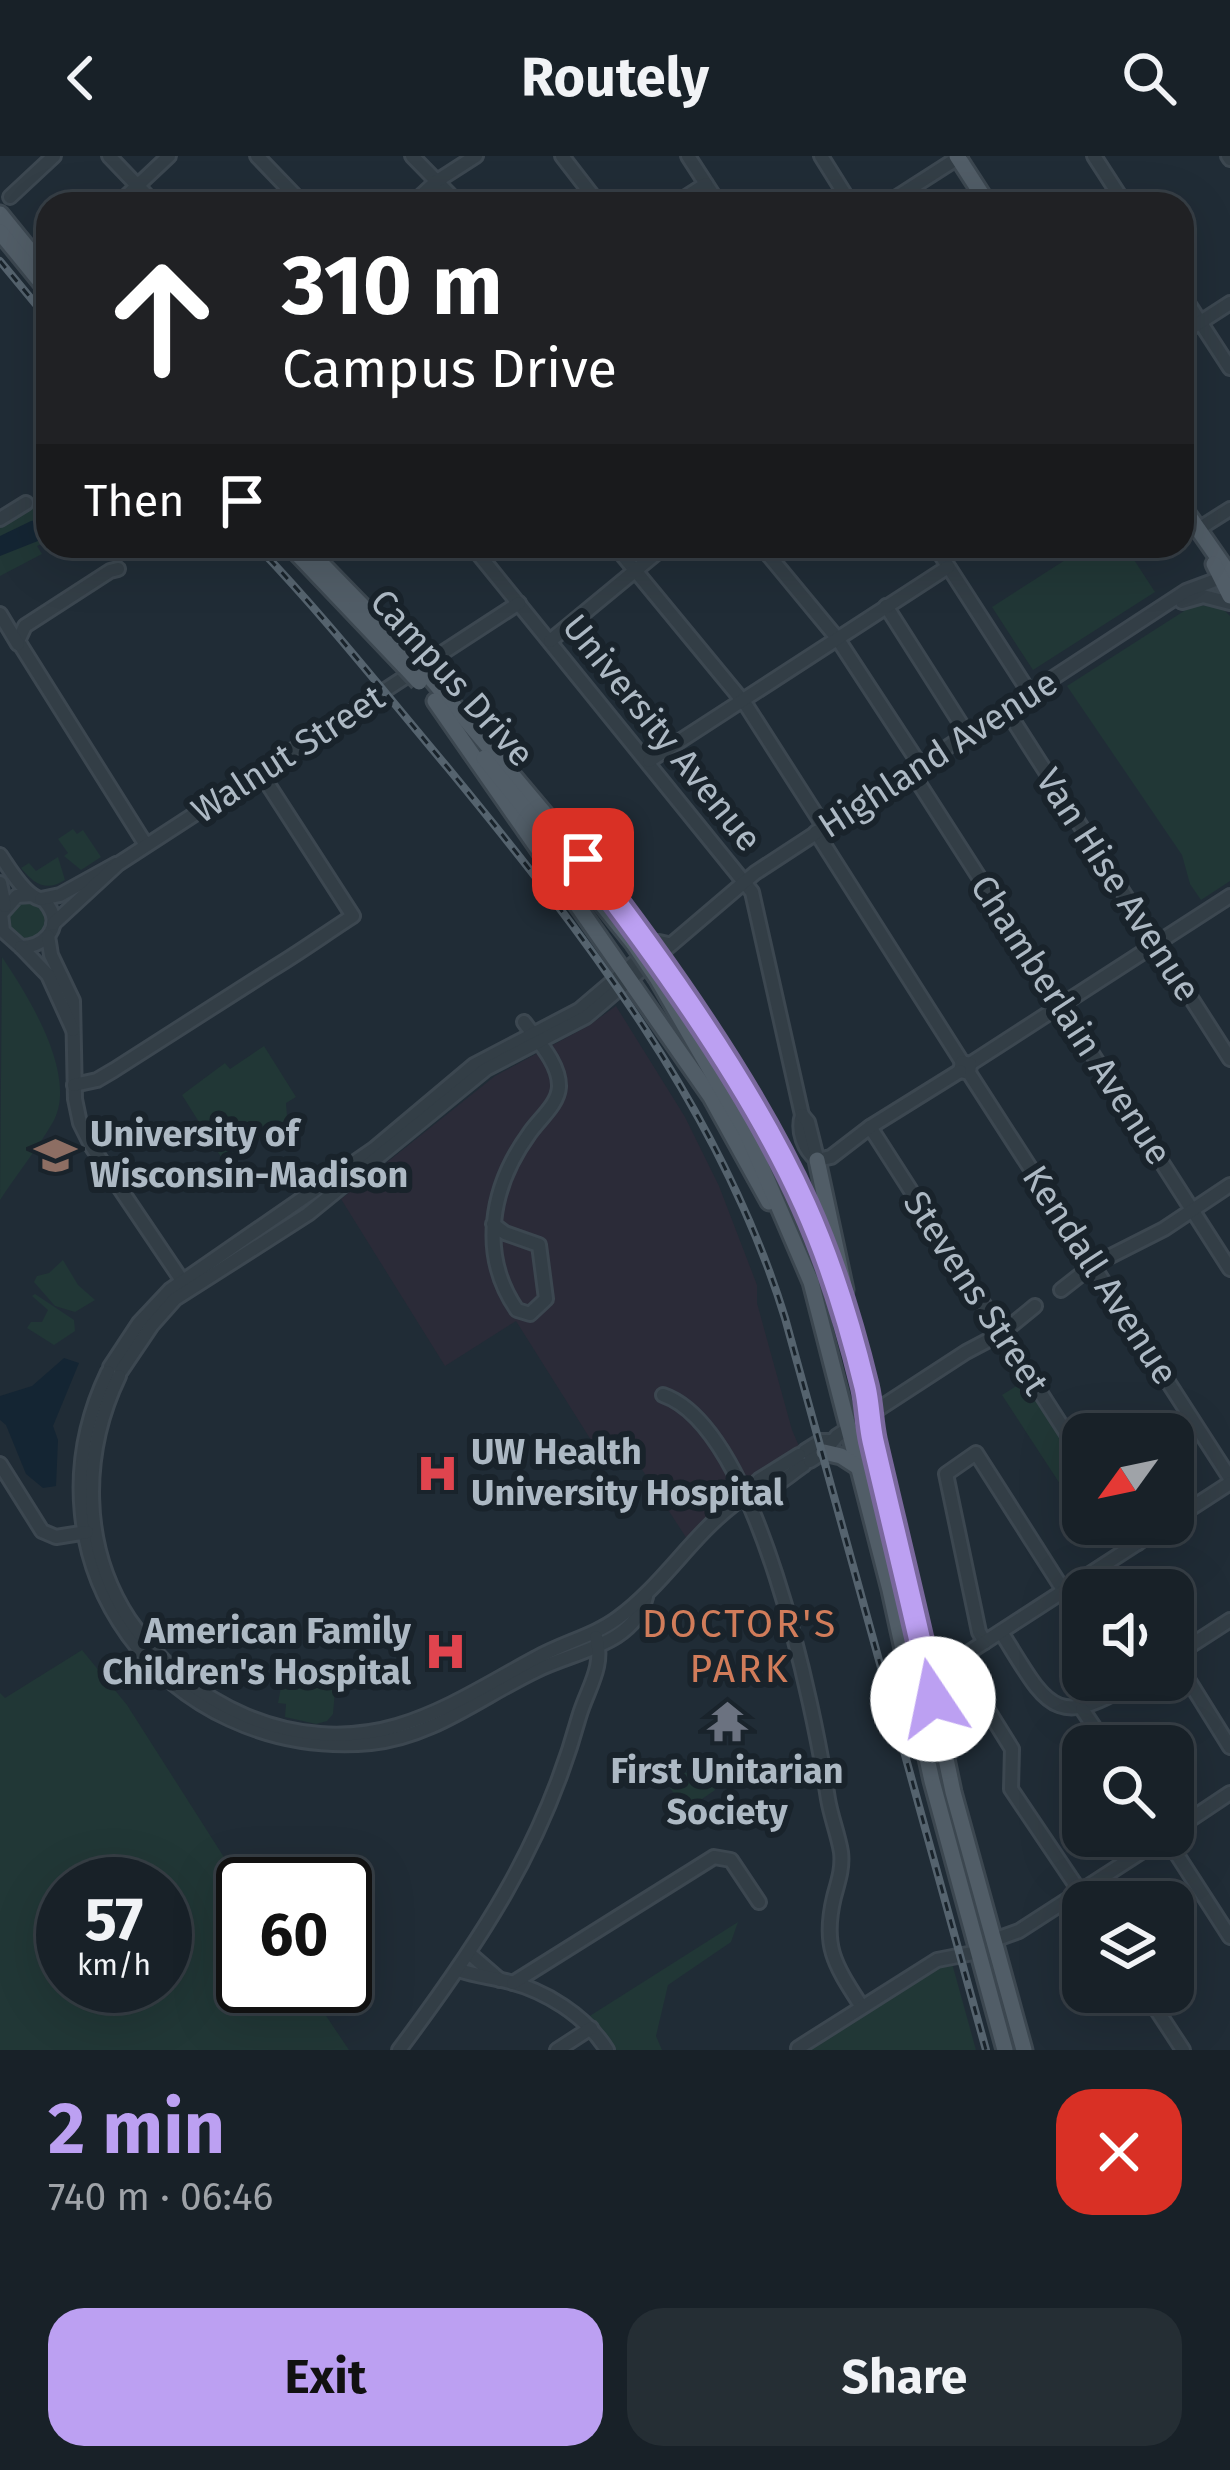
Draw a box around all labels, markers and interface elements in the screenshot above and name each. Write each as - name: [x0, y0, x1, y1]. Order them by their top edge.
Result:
- icon: back: [48, 45, 114, 111]
- icon: search: [1116, 45, 1182, 111]
- text: Routely: [521, 46, 709, 110]
- text: 310 m: [282, 235, 503, 336]
- icon: ahead: [84, 240, 240, 396]
- text: Campus Drive: [282, 337, 617, 401]
- icon: arrive: [209, 468, 275, 534]
- text: Then: [84, 474, 185, 528]
- street label: Campus Drive: [361, 580, 543, 776]
- street label: University Avenue: [553, 606, 771, 860]
- street label: Highland Avenue: [810, 660, 1066, 848]
- street label: Walnut Street: [183, 675, 393, 833]
- street label: Van Hise Avenue: [1026, 760, 1210, 1010]
- pin: [532, 808, 634, 910]
- icon: arrive: [550, 826, 616, 892]
- street label: Chamberlain Avenue: [961, 867, 1181, 1173]
- place label: University of Wisconsin-Madison: [90, 1112, 408, 1197]
- school or university icon: University of Wisconsin-Madison: [33, 1132, 79, 1178]
- street label: Kendall Avenue: [1013, 1157, 1187, 1393]
- street label: Stevens Street: [894, 1183, 1058, 1403]
- north arrow: [1062, 1413, 1194, 1545]
- map controls: [1062, 1413, 1194, 2013]
- place label: UW Health University Hospital: [471, 1430, 784, 1515]
- hospital icon: UW Health University Hospital: [414, 1450, 460, 1496]
- button: sound: [1062, 1569, 1194, 1701]
- district label: DOCTOR'S PARK: [642, 1601, 838, 1692]
- place label: American Family Children's Hospital: [102, 1609, 411, 1694]
- hospital icon: American Family Children's Hospital: [422, 1629, 468, 1675]
- position arrow: [870, 1636, 996, 1762]
- temple icon: First Unitarian Society: [704, 1698, 750, 1744]
- button: search: [1062, 1725, 1194, 1857]
- place label: First Unitarian Society: [610, 1749, 844, 1834]
- speed limit sign: 60: [216, 1857, 372, 2013]
- button: layers: [1062, 1881, 1194, 2013]
- text: 57: [85, 1884, 143, 1956]
- text: km/h: [77, 1947, 151, 1983]
- text: 2 min: [48, 2086, 225, 2172]
- button: close: [1056, 2089, 1182, 2215]
- text: 740 m · 06:46: [48, 2174, 273, 2220]
- button: Exit: [48, 2308, 603, 2446]
- button: Share: [627, 2308, 1182, 2446]

